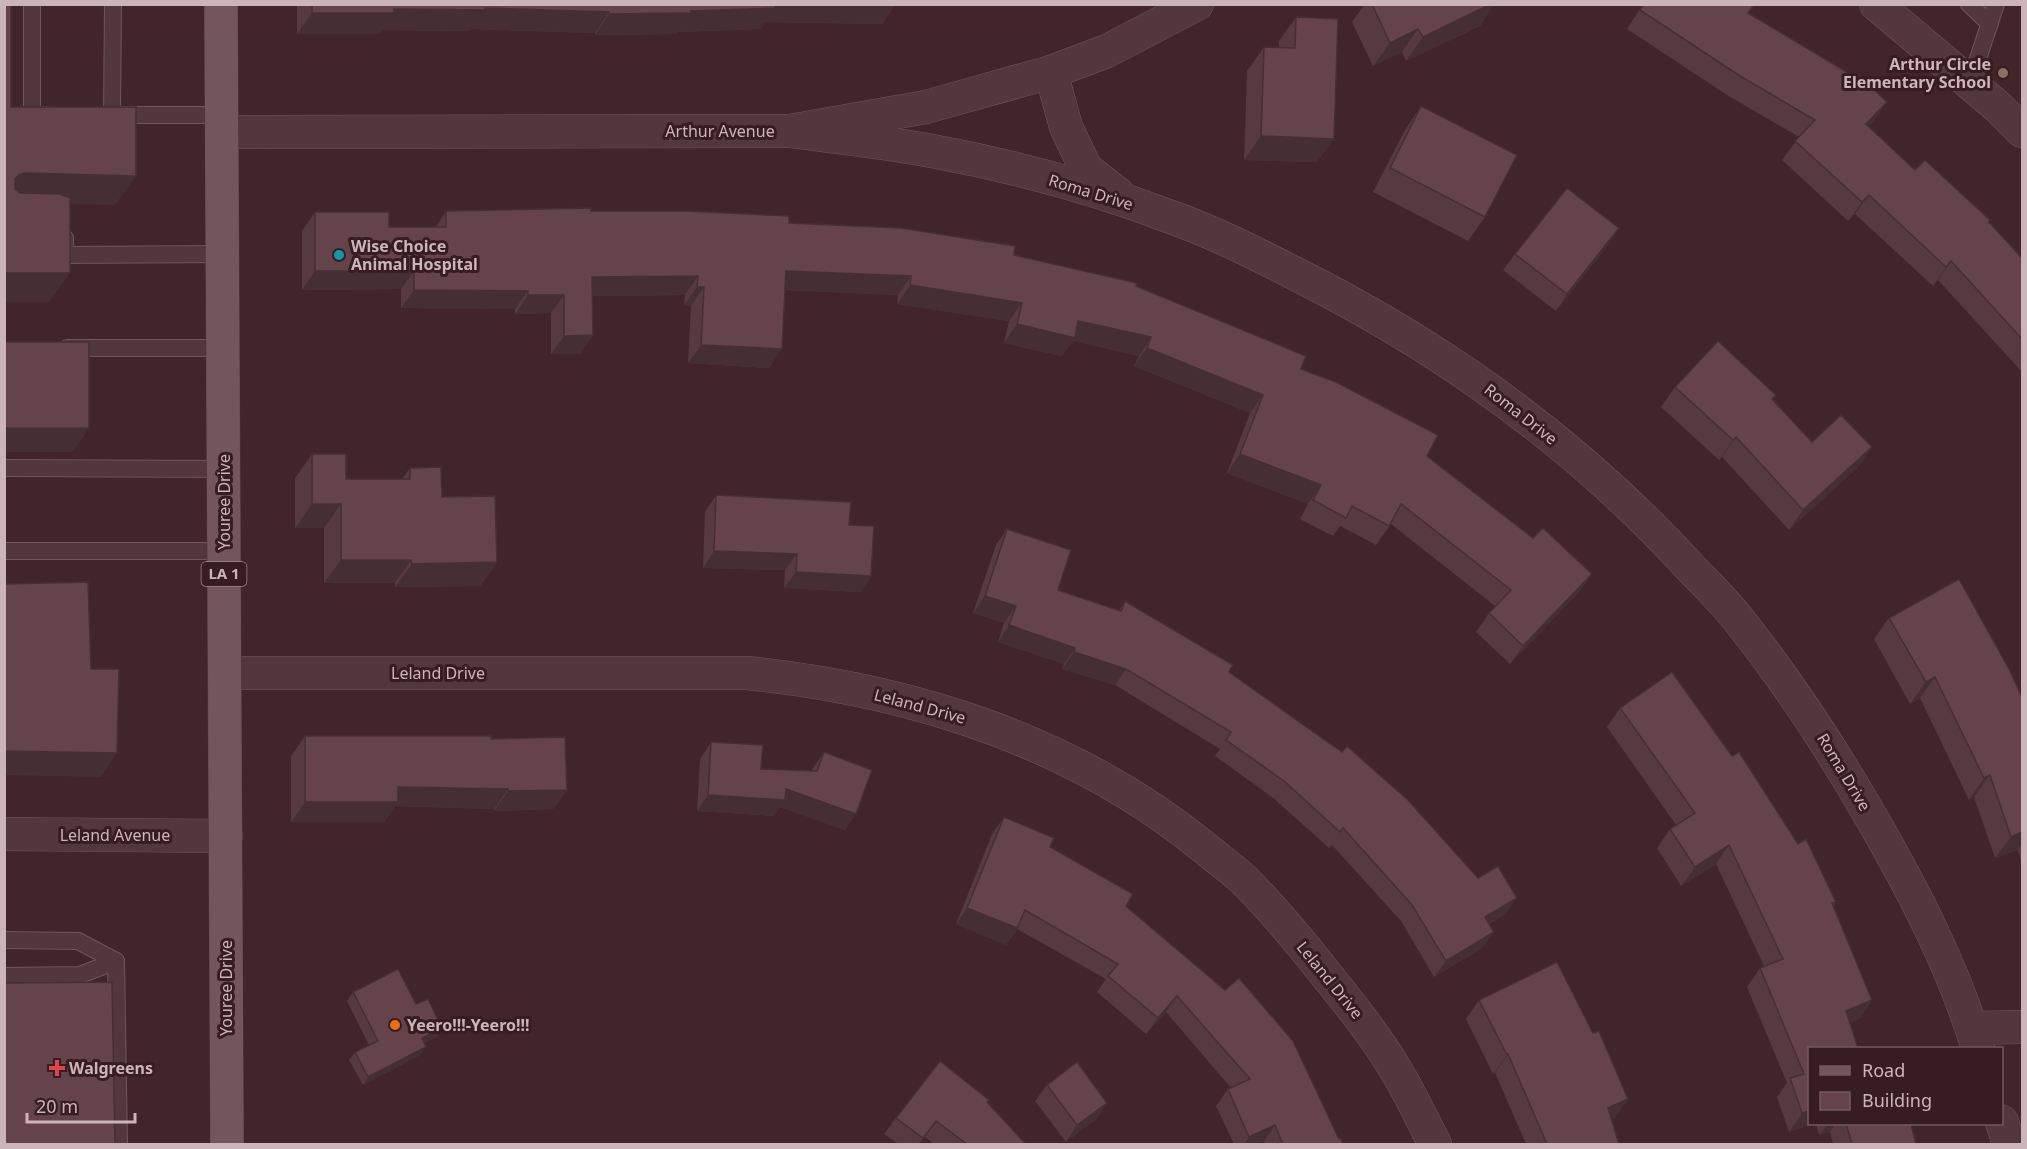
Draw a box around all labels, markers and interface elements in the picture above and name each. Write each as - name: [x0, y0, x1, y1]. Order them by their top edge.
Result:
- place label: Arthur Circle Elementary School: [1843, 53, 1991, 93]
- marker: Arthur Circle Elementary School: [1996, 66, 2010, 80]
- street label: Arthur Avenue: [665, 120, 775, 142]
- street label: Roma Drive: [1046, 169, 1136, 215]
- place label: Wise Choice Animal Hospital: [351, 235, 478, 275]
- marker: Wise Choice Animal Hospital: [332, 248, 346, 262]
- street label: Roma Drive: [1480, 378, 1562, 450]
- street label: Youree Drive: [213, 454, 235, 550]
- road number: LA 1: [202, 562, 246, 586]
- street label: Leland Drive: [391, 662, 485, 684]
- street label: Leland Drive: [872, 683, 968, 729]
- street label: Roma Drive: [1812, 729, 1876, 815]
- street label: Leland Avenue: [60, 824, 170, 846]
- street label: Leland Drive: [1292, 937, 1368, 1023]
- street label: Youree Drive: [215, 940, 237, 1036]
- place label: Yeero!!!-Yeero!!!: [407, 1014, 530, 1036]
- marker: Yeero!!!-Yeero!!!: [388, 1018, 402, 1032]
- legend: [1808, 1047, 2003, 1125]
- place label: Walgreens: [69, 1057, 153, 1079]
- text: Road: [1862, 1058, 1905, 1082]
- marker: Walgreens: [50, 1061, 64, 1075]
- scale bar: [27, 1086, 135, 1124]
- text: Building: [1862, 1088, 1932, 1112]
- text: 20 m: [36, 1094, 78, 1118]

